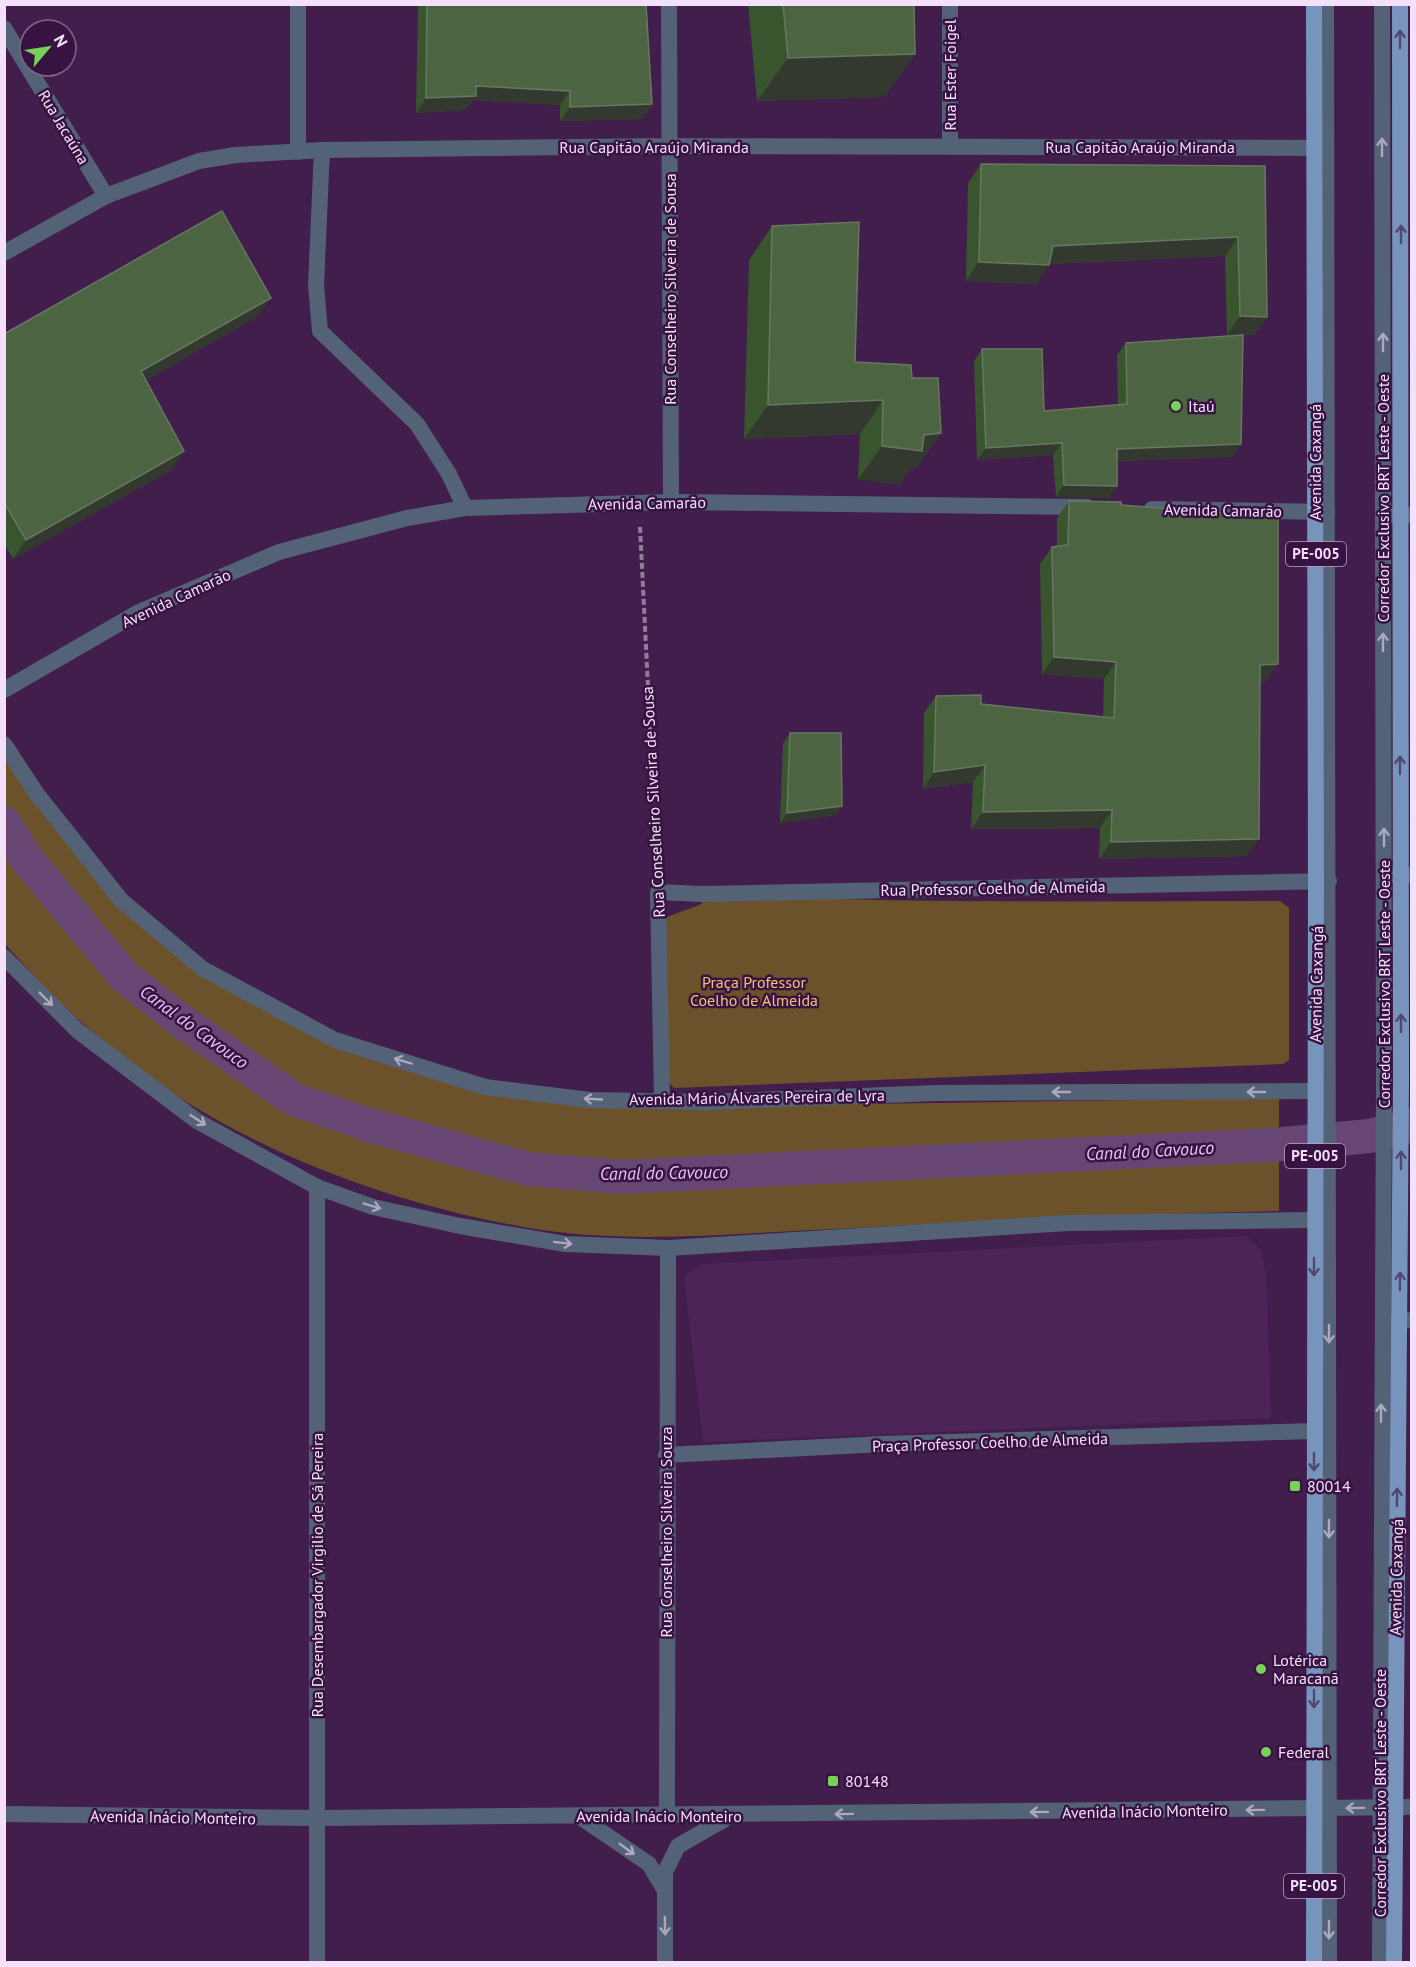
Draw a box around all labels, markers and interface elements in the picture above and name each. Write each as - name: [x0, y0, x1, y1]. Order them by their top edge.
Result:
- north arrow: [18, 18, 78, 78]
- street label: Rua Ester Foigel: [940, 19, 960, 131]
- one-way arrow: [1394, 29, 1406, 49]
- text: N: [50, 31, 72, 50]
- street label: Rua Jacaúna: [34, 86, 94, 168]
- street label: Rua Capitão Araújo Miranda: [559, 137, 749, 157]
- street label: Rua Capitão Araújo Miranda: [1045, 137, 1235, 157]
- one-way arrow: [1376, 137, 1388, 157]
- street label: Rua Conselheiro Silveira de Sousa: [660, 173, 680, 405]
- one-way arrow: [1395, 224, 1407, 244]
- one-way arrow: [1377, 332, 1389, 352]
- street label: Corredor Exclusivo BRT Leste - Oeste: [1373, 374, 1393, 622]
- place label: Itaú: [1188, 396, 1215, 416]
- marker: Itaú: [1169, 399, 1183, 413]
- street label: Avenida Caxangá: [1305, 404, 1325, 520]
- street label: Avenida Camarão: [588, 492, 706, 514]
- street label: Avenida Camarão: [1164, 499, 1282, 521]
- road number: PE-005: [1286, 542, 1346, 566]
- street label: Avenida Camarão: [118, 564, 234, 632]
- one-way arrow: [1377, 632, 1389, 652]
- street label: Rua Conselheiro Silveira de Sousa: [637, 686, 669, 918]
- one-way arrow: [1395, 755, 1406, 775]
- one-way arrow: [1378, 827, 1390, 847]
- street label: Corredor Exclusivo BRT Leste - Oeste: [1374, 860, 1394, 1108]
- street label: Rua Professor Coelho de Almeida: [880, 876, 1106, 900]
- street label: Avenida Caxangá: [1305, 926, 1327, 1042]
- park label: Praça Professor Coelho de Almeida: [690, 972, 818, 1010]
- water label: Canal do Cavouco: [136, 980, 253, 1074]
- one-way arrow: [38, 991, 53, 1006]
- one-way arrow: [1395, 1013, 1407, 1033]
- one-way arrow: [394, 1055, 413, 1066]
- street label: Avenida Mário Álvares Pereira de Lyra: [629, 1085, 885, 1109]
- one-way arrow: [1052, 1086, 1072, 1098]
- one-way arrow: [1247, 1086, 1267, 1098]
- one-way arrow: [584, 1094, 604, 1105]
- one-way arrow: [189, 1115, 206, 1127]
- water label: Canal do Cavouco: [1085, 1136, 1215, 1165]
- road number: PE-005: [1285, 1144, 1345, 1168]
- one-way arrow: [1395, 1151, 1407, 1171]
- water label: Canal do Cavouco: [600, 1160, 728, 1185]
- one-way arrow: [362, 1201, 381, 1212]
- one-way arrow: [553, 1238, 573, 1249]
- one-way arrow: [1308, 1256, 1320, 1276]
- one-way arrow: [1394, 1271, 1406, 1291]
- one-way arrow: [1323, 1324, 1335, 1344]
- one-way arrow: [1375, 1404, 1387, 1424]
- street label: Rua Conselheiro Silveira Souza: [656, 1427, 676, 1637]
- street label: Praça Professor Coelho de Almeida: [872, 1428, 1108, 1456]
- street label: Rua Desembargador Virgilio de Sá Pereira: [307, 1433, 327, 1717]
- one-way arrow: [1308, 1451, 1320, 1471]
- place label: 80014: [1307, 1476, 1351, 1496]
- marker: 80014: [1288, 1479, 1302, 1493]
- one-way arrow: [1391, 1487, 1403, 1507]
- one-way arrow: [1323, 1519, 1335, 1539]
- street label: Avenida Caxangá: [1385, 1519, 1407, 1635]
- place label: Lotérica Maracanã: [1273, 1650, 1339, 1688]
- marker: Lotérica Maracanã: [1254, 1662, 1268, 1676]
- street label: Corredor Exclusivo BRT Leste - Oeste: [1370, 1669, 1390, 1917]
- one-way arrow: [1308, 1688, 1320, 1708]
- place label: Federal: [1278, 1742, 1330, 1762]
- marker: Federal: [1259, 1745, 1273, 1759]
- place label: 80148: [845, 1771, 889, 1791]
- marker: 80148: [826, 1774, 840, 1788]
- street label: Avenida Inácio Monteiro: [1062, 1800, 1228, 1822]
- one-way arrow: [1345, 1802, 1365, 1814]
- one-way arrow: [1245, 1804, 1265, 1815]
- street label: Avenida Inácio Monteiro: [90, 1806, 256, 1828]
- street label: Avenida Inácio Monteiro: [576, 1806, 742, 1826]
- one-way arrow: [1029, 1806, 1049, 1818]
- one-way arrow: [834, 1808, 854, 1820]
- one-way arrow: [618, 1843, 634, 1855]
- road number: PE-005: [1284, 1874, 1344, 1898]
- one-way arrow: [659, 1915, 670, 1935]
- one-way arrow: [1323, 1920, 1335, 1940]

